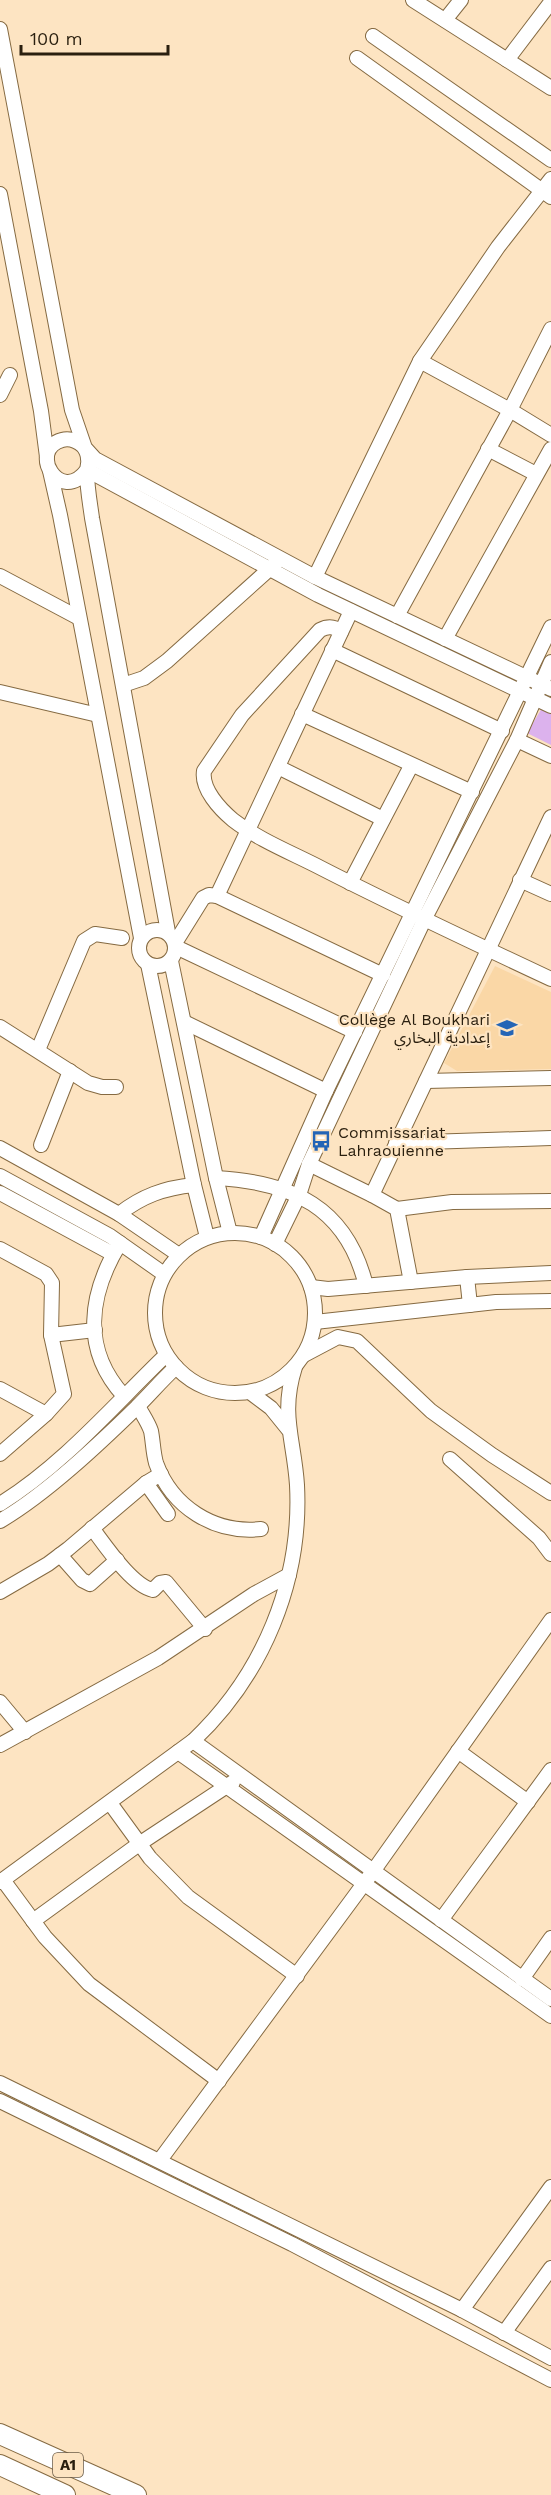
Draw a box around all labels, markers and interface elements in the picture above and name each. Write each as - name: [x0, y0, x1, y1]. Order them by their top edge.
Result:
- scale bar: [21, 18, 168, 56]
- text: 100 m: [30, 28, 83, 49]
- place label: Collège Al Boukhari إعدادية البخاري: [339, 1010, 491, 1049]
- school or university icon: Collège Al Boukhari إعدادية البخاري: [495, 1016, 519, 1040]
- place label: Commissariat Lahraouienne: [338, 1123, 446, 1160]
- bus stop icon: Commissariat Lahraouienne: [309, 1129, 333, 1153]
- road number: A1: [53, 2453, 83, 2477]

